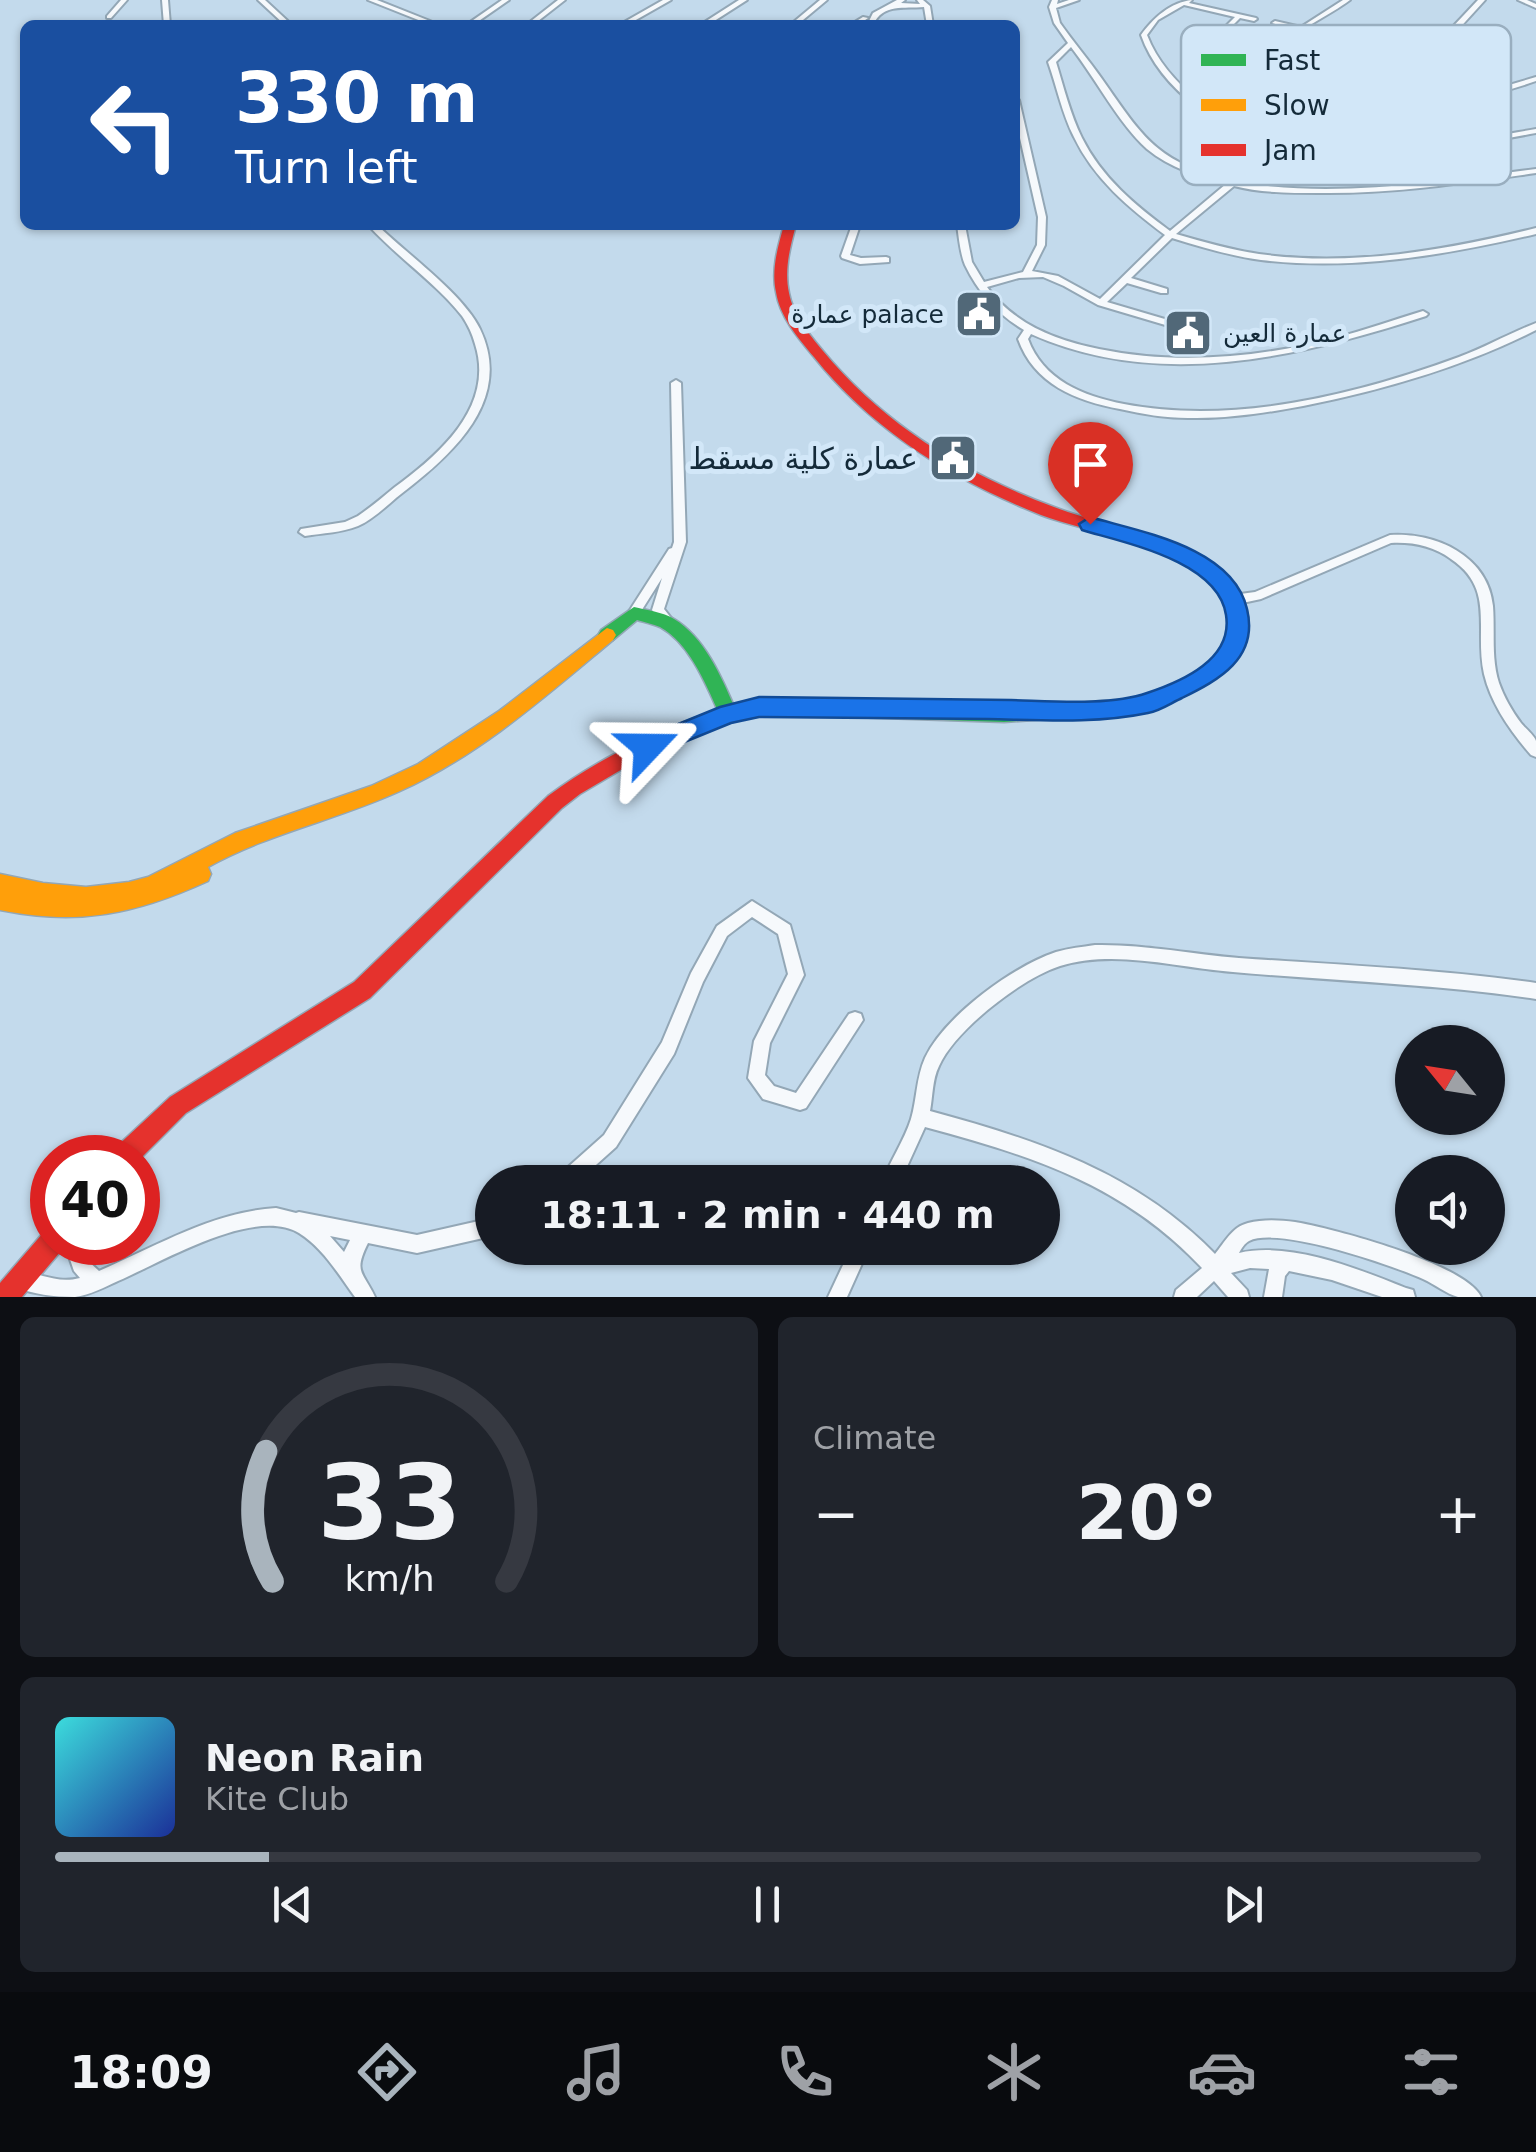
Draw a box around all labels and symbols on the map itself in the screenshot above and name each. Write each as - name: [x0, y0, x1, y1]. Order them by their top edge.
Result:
- legend: [1181, 25, 1511, 185]
- text: Fast: [1264, 44, 1320, 77]
- text: Slow: [1264, 89, 1330, 122]
- text: Jam: [1262, 134, 1317, 167]
- public building icon: عمارة palace: [953, 288, 1005, 340]
- place label: عمارة palace: [791, 300, 944, 329]
- public building icon: عمارة العين: [1162, 307, 1214, 359]
- place label: عمارة العين: [1223, 319, 1346, 348]
- pin: [1048, 422, 1133, 525]
- public building icon: عمارة كلية مسقط: [927, 432, 979, 484]
- place label: عمارة كلية مسقط: [689, 441, 918, 476]
- position arrow: [596, 695, 700, 799]
- north arrow: [1395, 1025, 1505, 1135]
- speed limit sign: 40: [30, 1135, 160, 1265]

